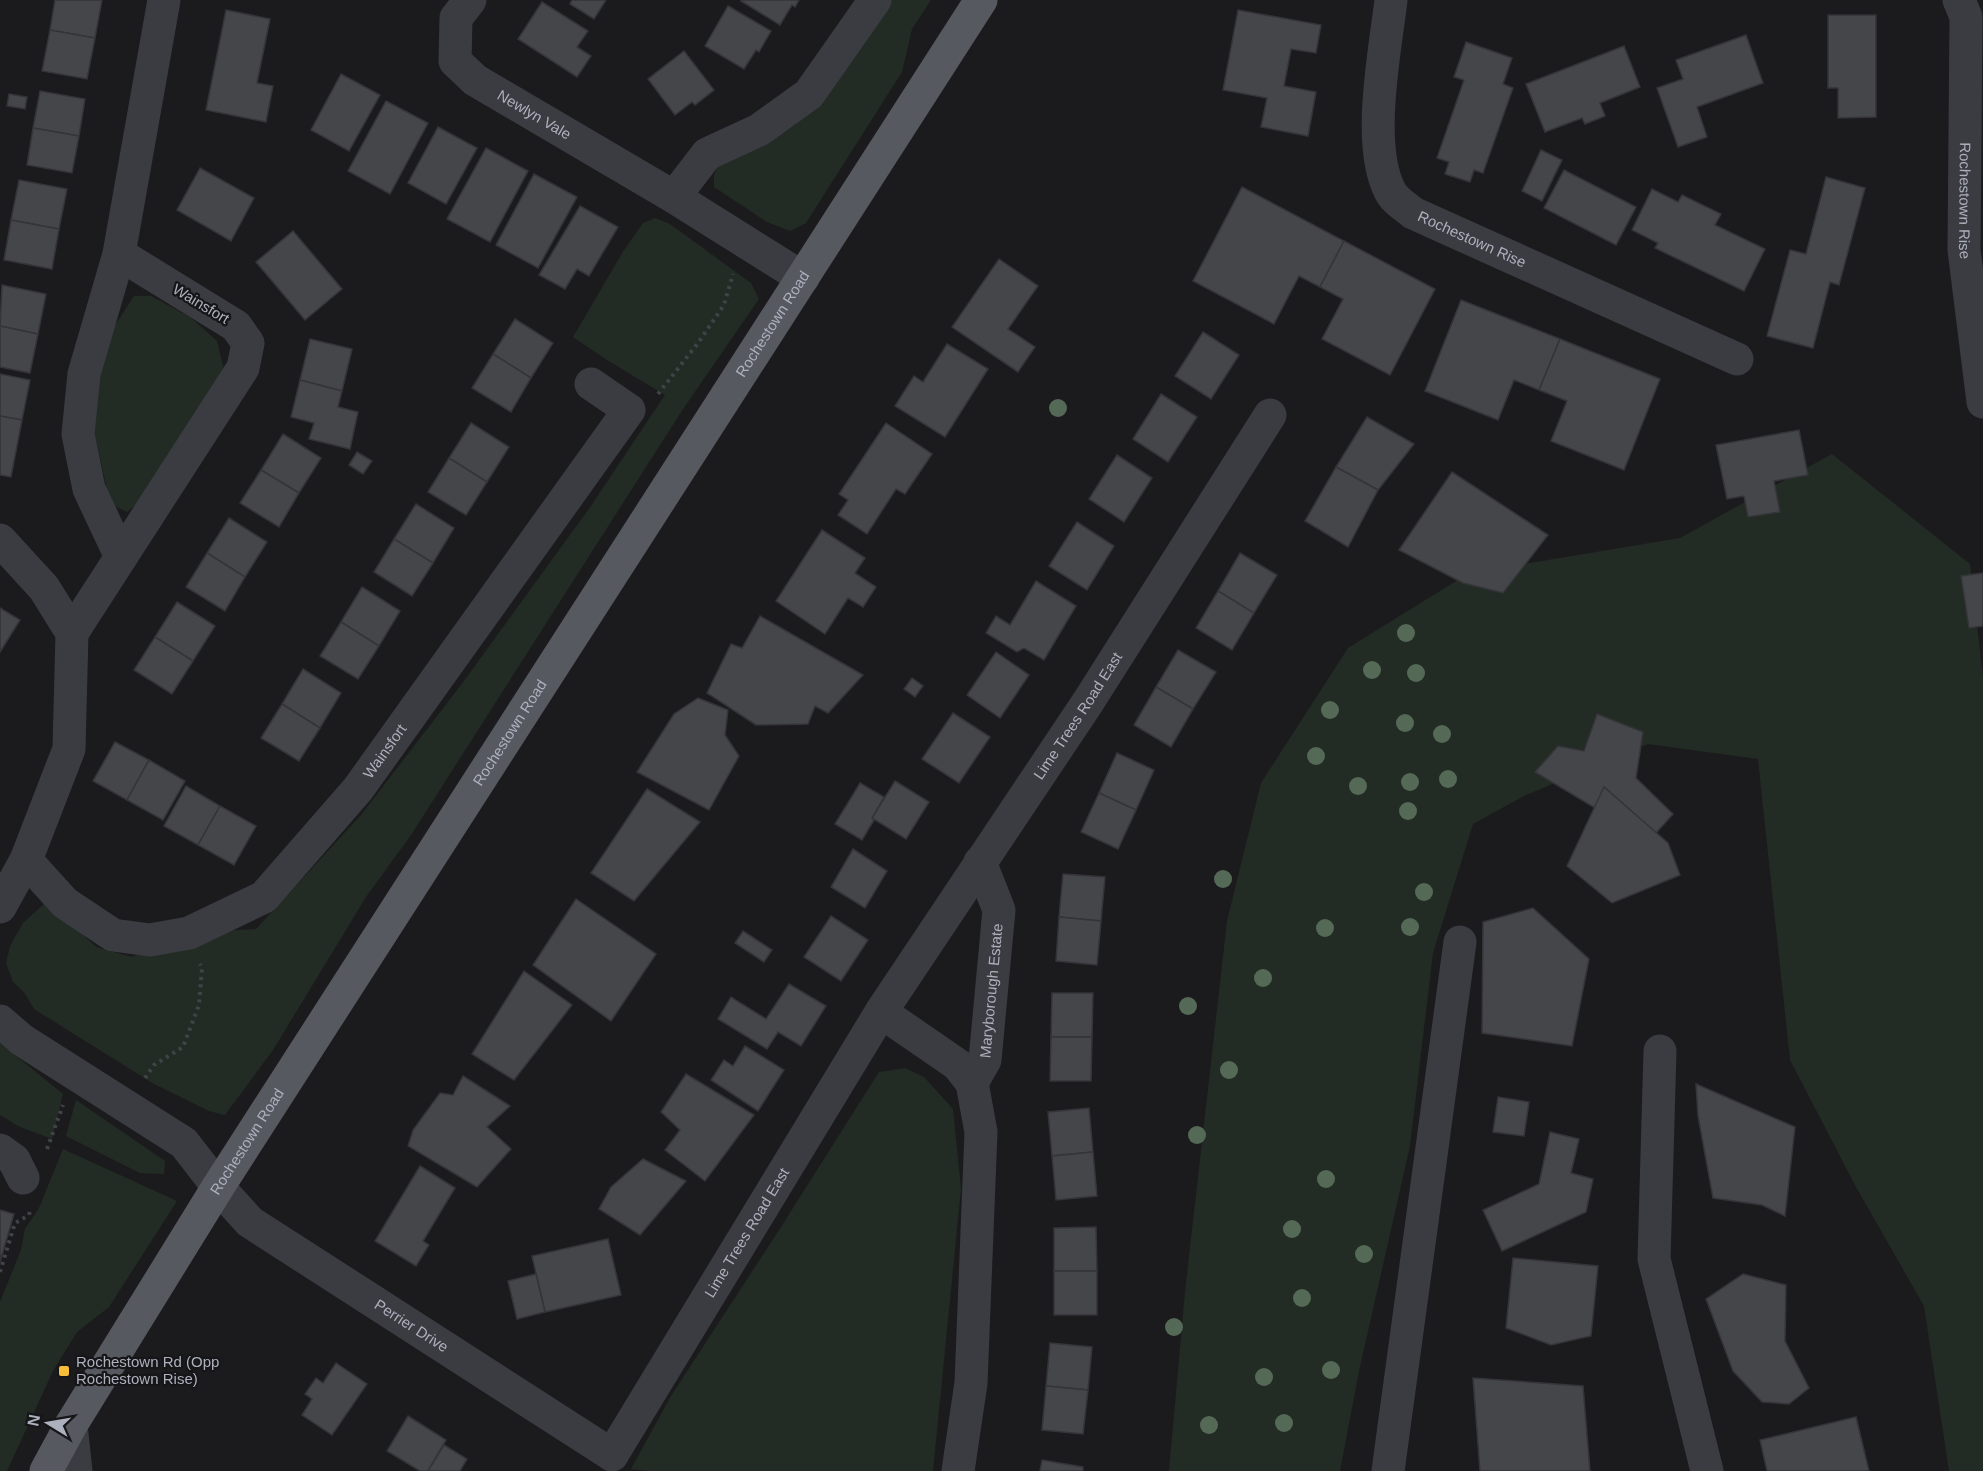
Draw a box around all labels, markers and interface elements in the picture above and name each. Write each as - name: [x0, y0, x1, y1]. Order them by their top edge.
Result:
- street label: Newlyn Vale: [495, 86, 574, 143]
- street label: Rochestown Rise: [1956, 142, 1974, 260]
- street label: Rochestown Rise: [1415, 207, 1529, 271]
- street label: Rochestown Road: [732, 268, 813, 380]
- street label: Wainsfort: [170, 280, 233, 327]
- street label: Lime Trees Road East: [1030, 648, 1126, 782]
- street label: Rochestown Road: [469, 676, 550, 789]
- street label: Wainsfort: [359, 720, 410, 782]
- street label: Maryborough Estate: [976, 923, 1006, 1059]
- street label: Rochestown Road: [206, 1085, 287, 1198]
- street label: Lime Trees Road East: [701, 1164, 793, 1300]
- street label: Perrier Drive: [372, 1296, 452, 1355]
- place label: Rochestown Rd (Opp Rochestown Rise): [76, 1353, 219, 1387]
- marker: Rochestown Rd (Opp Rochestown Rise): [57, 1364, 71, 1378]
- north arrow: [18, 1393, 78, 1453]
- text: N: [24, 1413, 43, 1428]

